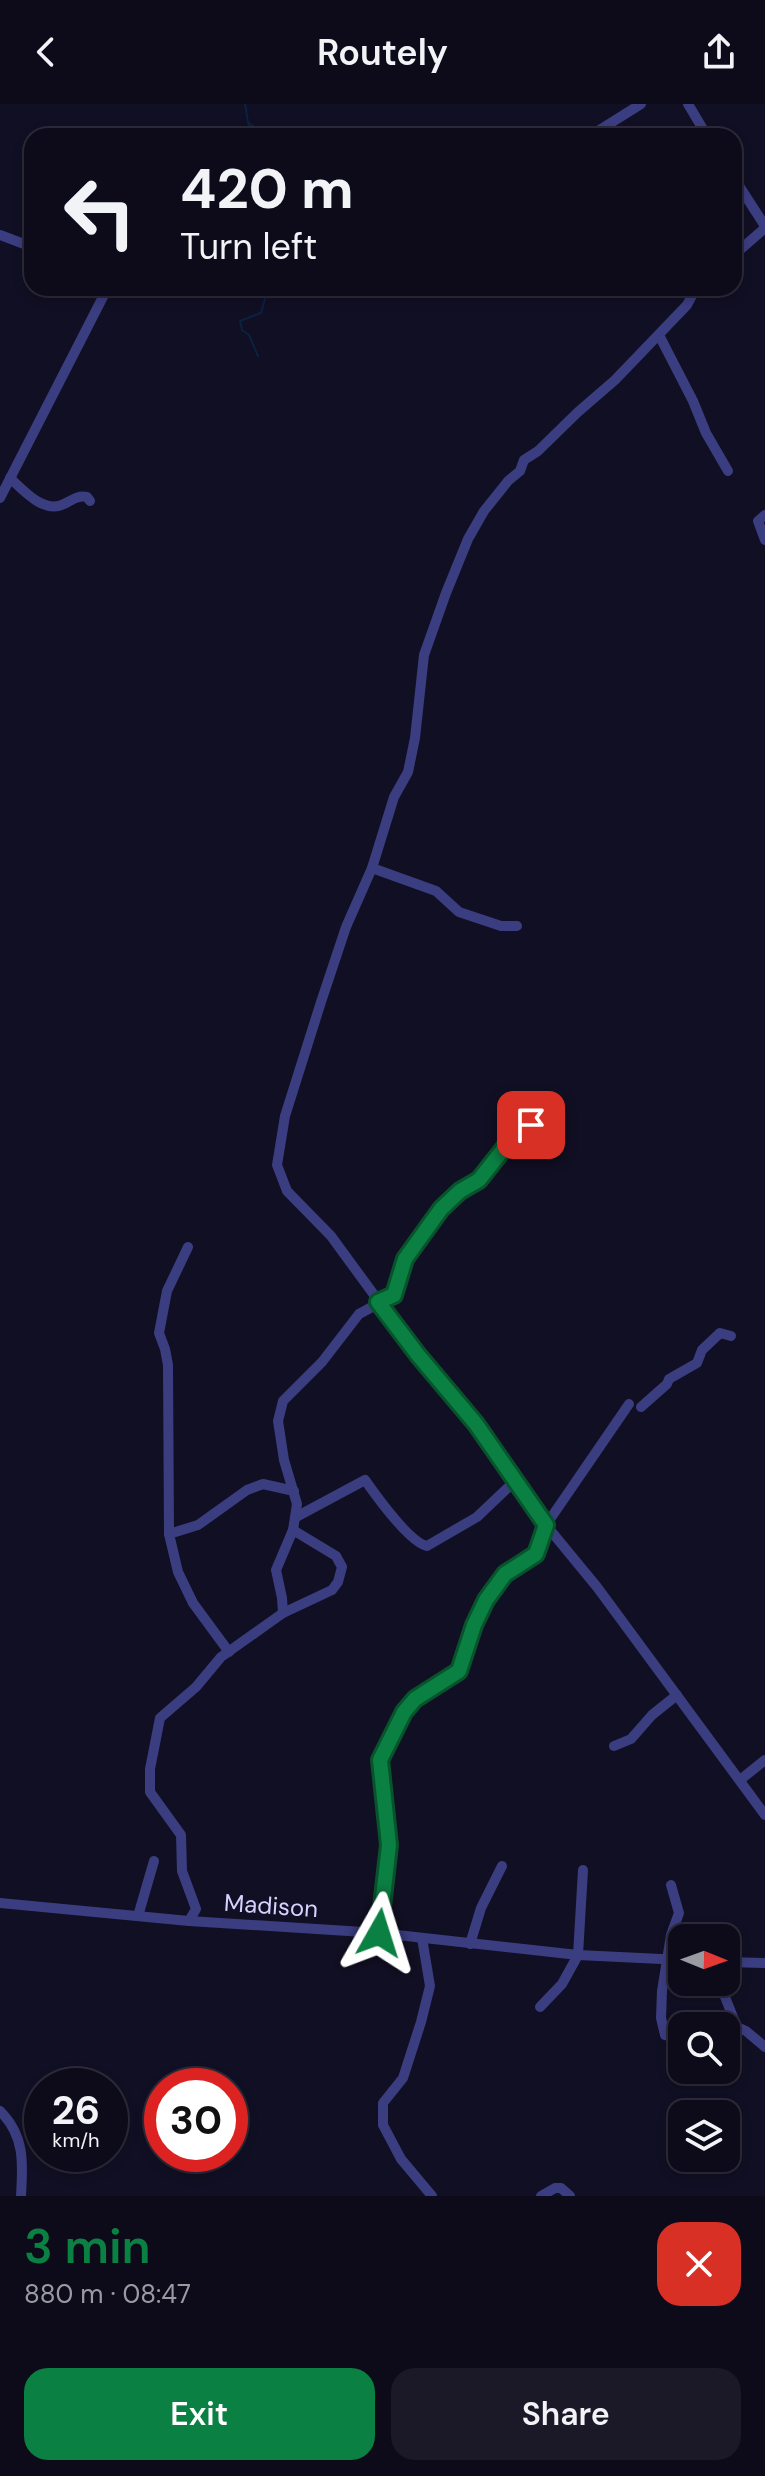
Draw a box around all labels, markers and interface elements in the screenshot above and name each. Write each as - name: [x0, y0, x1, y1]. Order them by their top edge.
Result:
- text: Routely: [317, 29, 448, 76]
- icon: back: [24, 30, 68, 74]
- icon: share: [697, 30, 741, 74]
- text: 420 m: [180, 152, 354, 225]
- icon: left: [48, 160, 152, 264]
- text: Turn left: [180, 223, 317, 270]
- pin: [497, 1091, 565, 1159]
- icon: arrive: [509, 1103, 553, 1147]
- street label: Madison: [223, 1887, 319, 1924]
- position arrow: [337, 1891, 421, 1975]
- north arrow: [668, 1924, 740, 1996]
- map controls: [668, 1924, 740, 2172]
- button: search: [668, 2012, 740, 2084]
- speed limit sign: 30: [144, 2068, 248, 2172]
- text: 26: [52, 2084, 100, 2136]
- button: layers: [668, 2100, 740, 2172]
- text: km/h: [52, 2127, 100, 2153]
- text: 3 min: [24, 2215, 151, 2278]
- button: close: [657, 2222, 741, 2306]
- text: 880 m · 08:47: [24, 2277, 191, 2311]
- button: Exit: [24, 2368, 375, 2460]
- button: Share: [391, 2368, 741, 2460]

